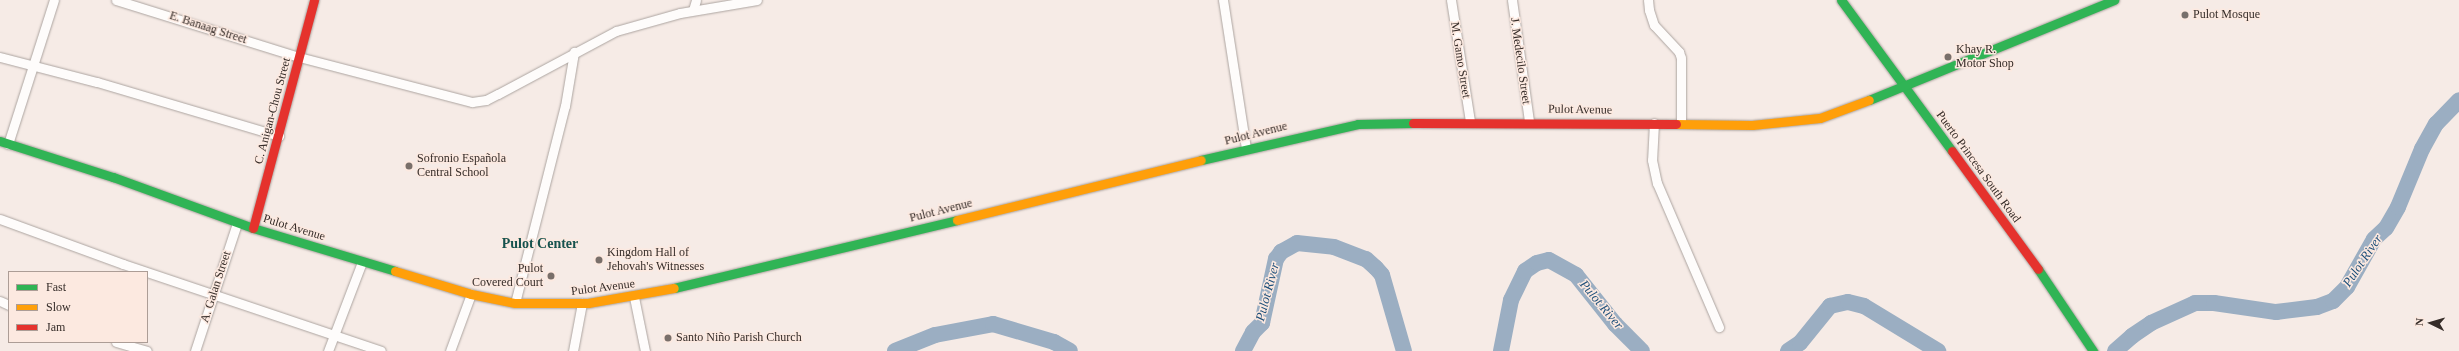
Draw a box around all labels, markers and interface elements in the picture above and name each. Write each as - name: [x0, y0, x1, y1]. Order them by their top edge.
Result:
- place label: Pulot Mosque: [2193, 8, 2260, 22]
- street label: E. Banaag Street: [168, 9, 248, 47]
- marker: Pulot Mosque: [2180, 10, 2190, 20]
- street label: J. Medecilo Street: [1507, 17, 1533, 105]
- street label: M. Gamo Street: [1447, 21, 1473, 99]
- place label: Khay R. Motor Shop: [1956, 43, 2014, 71]
- marker: Khay R. Motor Shop: [1943, 52, 1953, 62]
- street label: C. Anigan-Chou Street: [252, 56, 294, 166]
- street label: Pulot Avenue: [1547, 102, 1613, 118]
- street label: Puerto Princesa South Road: [1933, 108, 2023, 226]
- street label: Pulot Avenue: [1223, 119, 1289, 149]
- place label: Sofronio Española Central School: [417, 152, 506, 180]
- marker: Sofronio Española Central School: [404, 161, 414, 171]
- street label: Pulot Avenue: [908, 196, 974, 226]
- street label: Pulot Avenue: [261, 212, 327, 244]
- water label: Pulot River: [2340, 232, 2386, 290]
- district label: Pulot Center: [502, 236, 578, 252]
- place label: Kingdom Hall of Jehovah's Witnesses: [607, 246, 704, 274]
- street label: A. Galan Street: [198, 249, 234, 325]
- marker: Kingdom Hall of Jehovah's Witnesses: [594, 255, 604, 265]
- water label: Pulot River: [1253, 261, 1283, 323]
- place label: Pulot Covered Court: [472, 262, 543, 290]
- legend: [8, 271, 148, 343]
- marker: Pulot Covered Court: [546, 271, 556, 281]
- street label: Pulot Avenue: [570, 277, 636, 299]
- water label: Pulot River: [1576, 277, 1626, 333]
- text: Fast: [46, 280, 66, 294]
- text: Slow: [46, 300, 71, 314]
- north arrow: [2411, 303, 2451, 343]
- text: N: [2413, 317, 2425, 326]
- text: Jam: [46, 320, 65, 334]
- place label: Santo Niño Parish Church: [676, 331, 802, 345]
- marker: Santo Niño Parish Church: [663, 333, 673, 343]

